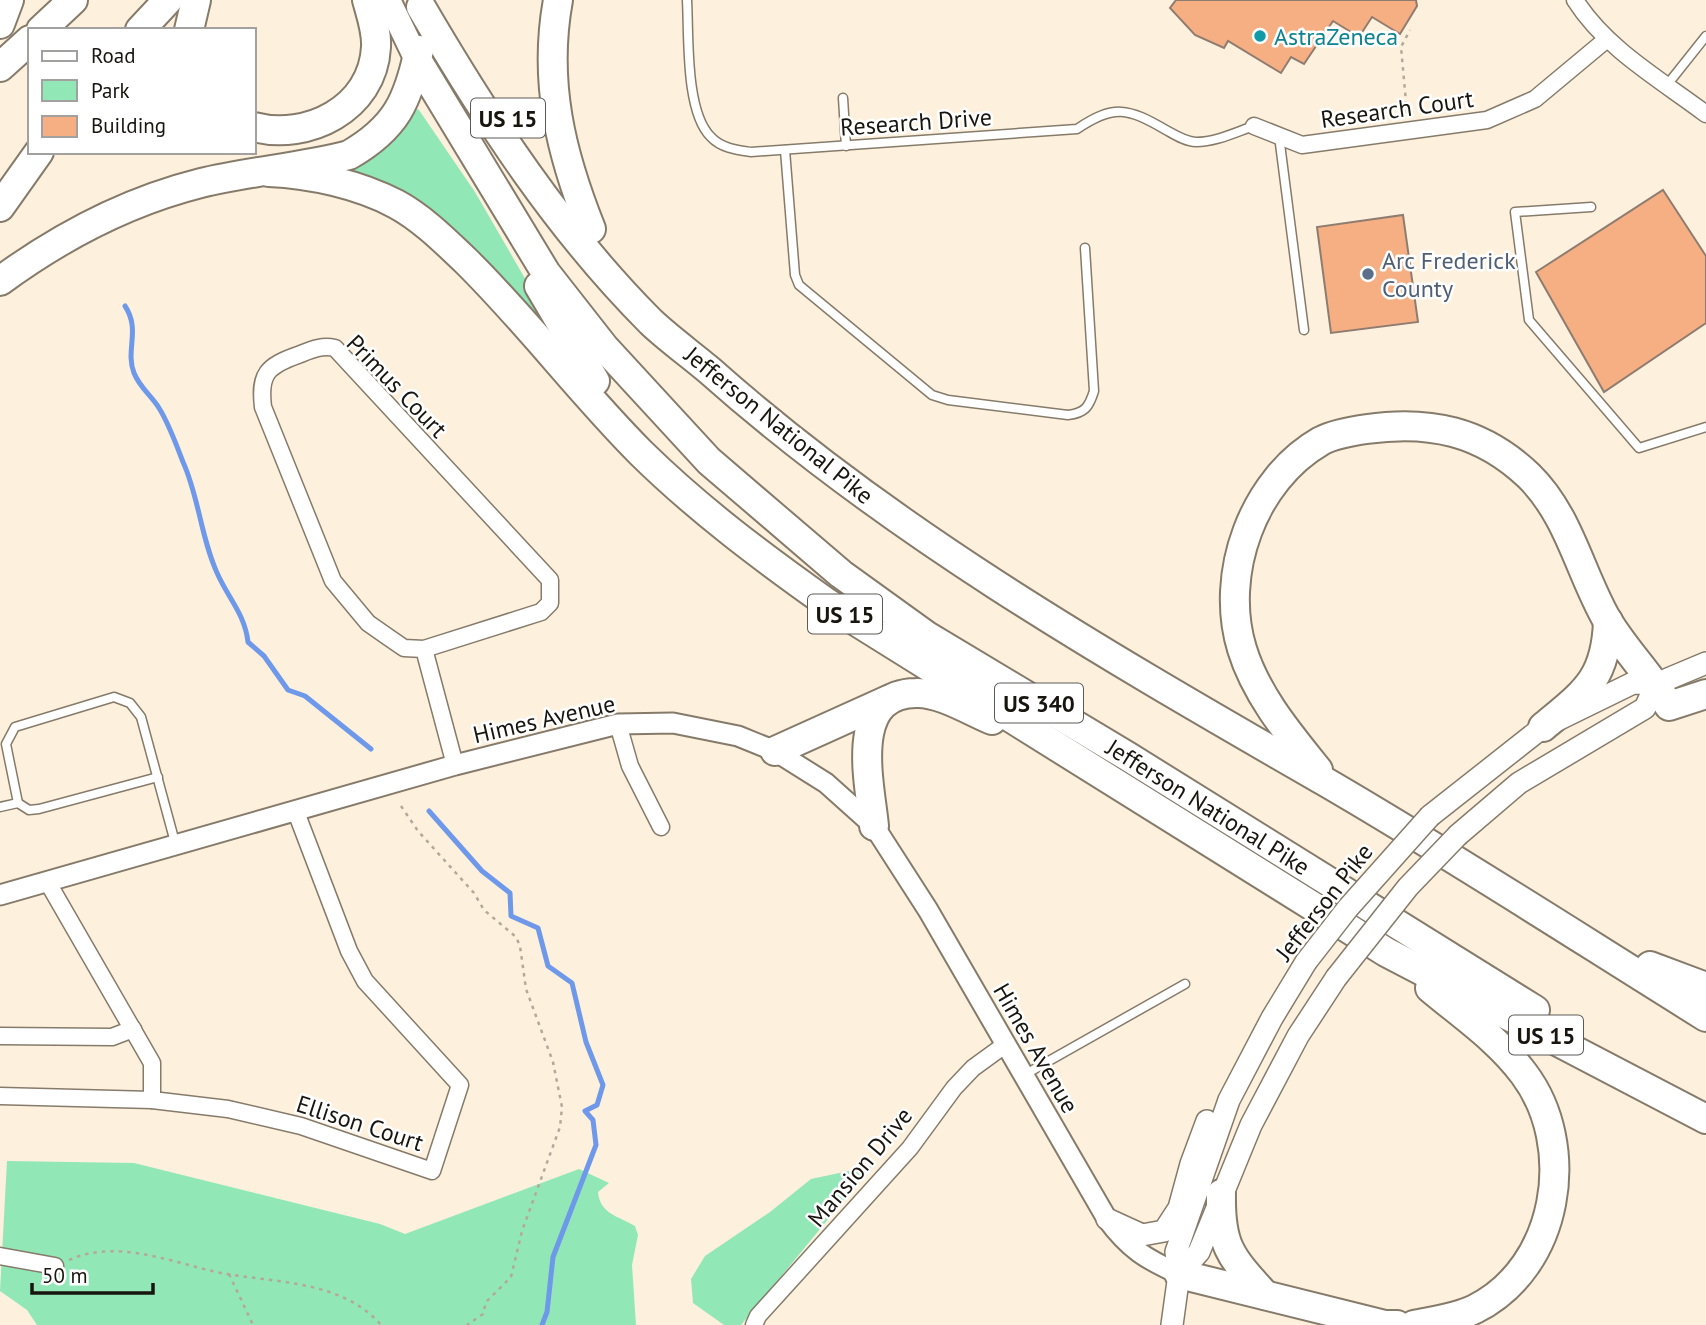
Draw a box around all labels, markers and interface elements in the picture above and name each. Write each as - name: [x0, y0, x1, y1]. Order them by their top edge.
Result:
- place label: AstraZeneca: [1274, 21, 1398, 52]
- legend: [28, 28, 256, 154]
- marker: AstraZeneca: [1252, 28, 1268, 44]
- text: Road: [91, 42, 135, 69]
- text: Park: [91, 77, 130, 104]
- street label: Research Court: [1319, 83, 1475, 135]
- road number: US 15: [471, 99, 545, 138]
- street label: Research Drive: [839, 101, 993, 143]
- text: Building: [91, 112, 166, 139]
- place label: Arc Frederick County: [1382, 245, 1516, 304]
- marker: Arc Frederick County: [1360, 266, 1376, 282]
- street label: Primus Court: [340, 328, 454, 444]
- street label: Jefferson National Pike: [677, 339, 880, 511]
- road number: US 15: [808, 594, 882, 634]
- road number: US 340: [995, 684, 1083, 722]
- street label: Himes Avenue: [470, 688, 618, 750]
- street label: Jefferson National Pike: [1100, 731, 1316, 882]
- street label: Jefferson Pike: [1268, 837, 1379, 968]
- street label: Himes Avenue: [986, 977, 1086, 1119]
- road number: US 15: [1509, 1016, 1583, 1054]
- street label: Ellison Court: [293, 1088, 427, 1158]
- street label: Mansion Drive: [801, 1101, 919, 1233]
- scale bar: [32, 1252, 152, 1296]
- text: 50 m: [42, 1262, 88, 1289]

